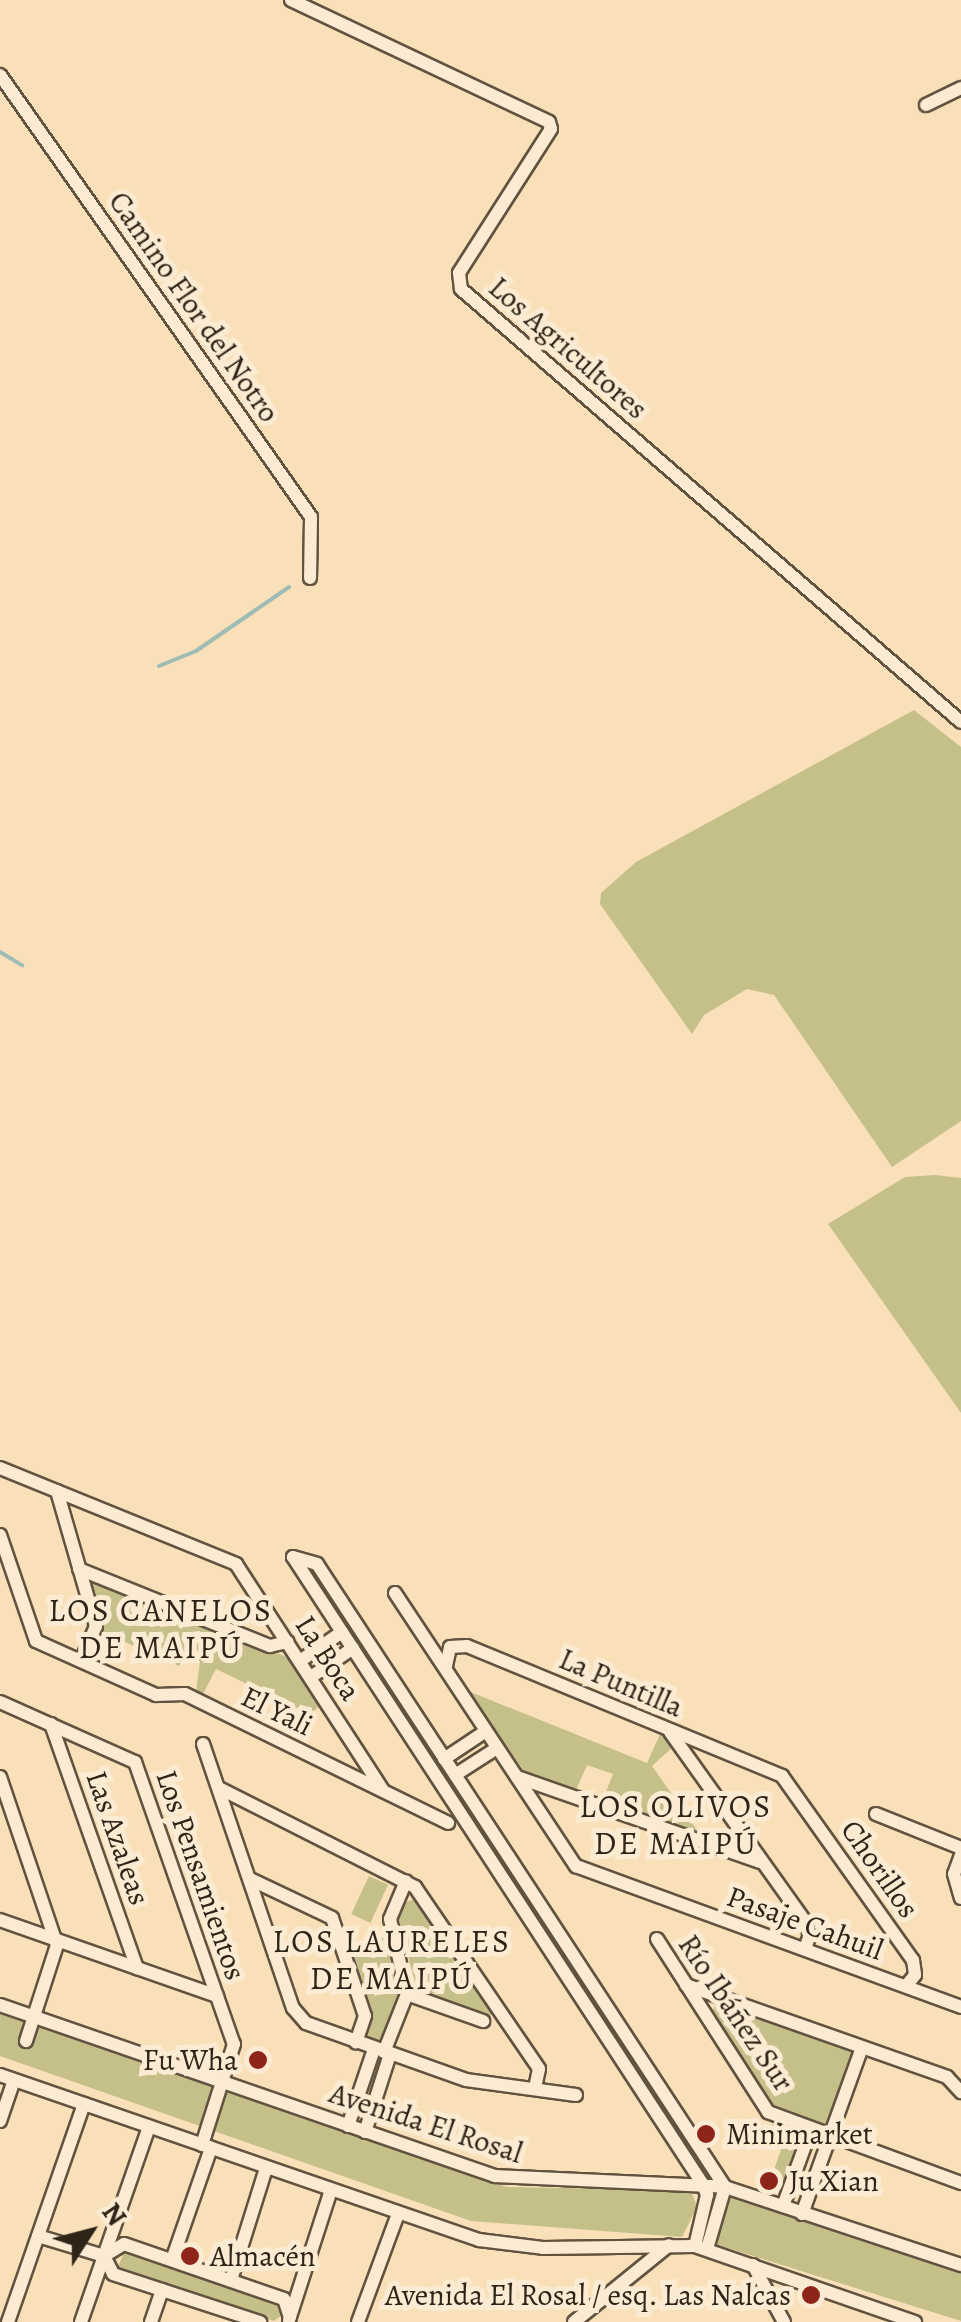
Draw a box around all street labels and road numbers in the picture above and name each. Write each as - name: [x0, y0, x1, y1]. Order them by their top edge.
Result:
- street label: Camino Flor del Notro: [101, 185, 287, 429]
- street label: Los Agricultores: [481, 269, 655, 427]
- street label: La Boca: [287, 1609, 369, 1707]
- street label: La Puntilla: [554, 1641, 688, 1725]
- street label: El Yali: [235, 1678, 319, 1744]
- street label: Los Pensamientos: [148, 1765, 254, 1985]
- street label: Las Azaleas: [78, 1766, 158, 1910]
- street label: Chorillos: [833, 1813, 927, 1925]
- street label: Pasaje Cahuil: [722, 1878, 888, 1968]
- street label: Río Ibáñez Sur: [670, 1928, 802, 2098]
- street label: Avenida El Rosal: [325, 2075, 527, 2171]

